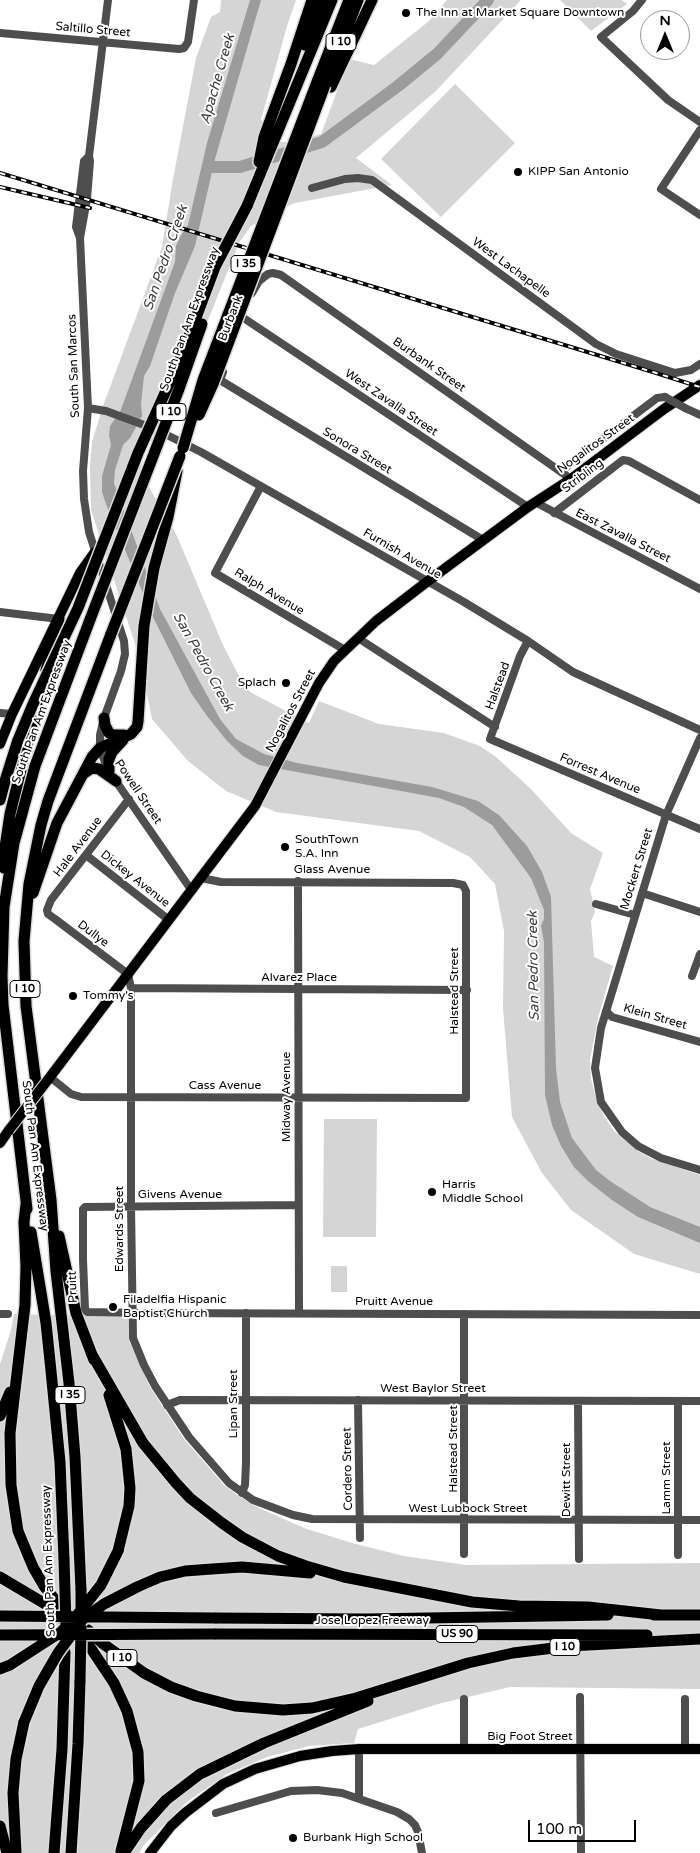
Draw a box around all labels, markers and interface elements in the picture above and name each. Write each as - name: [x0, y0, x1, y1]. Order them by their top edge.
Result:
- place label: The Inn at Market Square Downtown: [416, 6, 624, 20]
- marker: The Inn at Market Square Downtown: [400, 7, 412, 19]
- north arrow: [640, 10, 690, 60]
- text: N: [659, 12, 671, 29]
- street label: Saltillo Street: [55, 20, 131, 40]
- water label: Apache Creek: [197, 32, 239, 126]
- road number: I 10: [326, 34, 356, 51]
- place label: KIPP San Antonio: [528, 165, 629, 179]
- marker: KIPP San Antonio: [512, 166, 524, 178]
- water label: San Pedro Creek: [140, 203, 192, 313]
- street label: West Lachapelle: [469, 235, 553, 301]
- street label: South Pan Am Expressway: [157, 245, 223, 393]
- road number: I 35: [231, 255, 261, 272]
- street label: Burbank: [216, 293, 246, 343]
- street label: South San Marcos: [65, 314, 83, 418]
- street label: Burbank Street: [390, 335, 468, 395]
- street label: West Zavalla Street: [342, 366, 440, 440]
- road number: I 10: [156, 404, 186, 421]
- street label: Nogalitos Street: [555, 411, 637, 477]
- street label: Sonora Street: [320, 425, 394, 477]
- street label: Stribling: [560, 456, 606, 496]
- street label: East Zavalla Street: [573, 506, 673, 566]
- street label: Furnish Avenue: [360, 526, 444, 582]
- street label: Ralph Avenue: [231, 565, 307, 619]
- water label: San Pedro Creek: [169, 610, 237, 714]
- street label: South Pan Am Expressway: [9, 638, 75, 786]
- street label: Halstead: [483, 660, 513, 712]
- street label: Nogalitos Street: [263, 667, 319, 755]
- place label: Splach: [238, 676, 276, 690]
- marker: Splach: [280, 677, 292, 689]
- street label: Forrest Avenue: [557, 751, 643, 797]
- street label: Powell Street: [111, 757, 165, 827]
- street label: Hale Avenue: [51, 814, 105, 880]
- street label: Mockert Street: [618, 826, 656, 912]
- place label: SouthTown S.A. Inn: [295, 833, 359, 861]
- marker: SouthTown S.A. Inn: [279, 841, 291, 853]
- street label: Dickey Avenue: [97, 847, 173, 911]
- street label: Glass Avenue: [294, 863, 370, 877]
- water label: San Pedro Creek: [525, 911, 543, 1021]
- street label: Dullye: [75, 918, 111, 950]
- street label: Halstead Street: [448, 947, 462, 1035]
- street label: Alvarez Place: [261, 971, 337, 985]
- road number: I 10: [10, 981, 40, 998]
- place label: Tommy's: [83, 989, 134, 1003]
- marker: Tommy's: [67, 990, 79, 1002]
- street label: Klein Street: [622, 1001, 688, 1033]
- street label: Midway Avenue: [280, 1052, 294, 1142]
- street label: Cass Avenue: [189, 1079, 261, 1093]
- street label: South Pan Am Expressway: [19, 1080, 51, 1232]
- place label: Harris Middle School: [442, 1178, 523, 1206]
- street label: Edwards Street: [113, 1186, 127, 1272]
- marker: Harris Middle School: [426, 1186, 438, 1198]
- street label: Givens Avenue: [138, 1188, 222, 1202]
- street label: Pruitt: [65, 1271, 81, 1303]
- place label: Filadelfia Hispanic Baptist Church: [123, 1293, 226, 1321]
- street label: Pruitt Avenue: [355, 1295, 433, 1309]
- marker: Filadelfia Hispanic Baptist Church: [107, 1301, 119, 1313]
- street label: Lipan Street: [227, 1370, 241, 1438]
- street label: West Baylor Street: [380, 1382, 486, 1396]
- road number: I 35: [55, 1386, 85, 1404]
- street label: Halstead Street: [447, 1405, 461, 1493]
- street label: Cordero Street: [340, 1427, 356, 1511]
- street label: Lamm Street: [660, 1441, 674, 1515]
- street label: Dewitt Street: [560, 1443, 574, 1517]
- street label: South Pan Am Expressway: [39, 1485, 59, 1637]
- street label: West Lubbock Street: [409, 1502, 527, 1516]
- street label: Jose Lopez Freeway: [315, 1614, 429, 1628]
- road number: US 90: [436, 1626, 478, 1642]
- road number: I 10: [550, 1638, 580, 1655]
- road number: I 10: [107, 1650, 137, 1666]
- street label: Big Foot Street: [487, 1730, 573, 1744]
- scale bar: [530, 1810, 638, 1842]
- text: 100 m: [536, 1820, 582, 1838]
- place label: Burbank High School: [303, 1831, 423, 1845]
- marker: Burbank High School: [287, 1832, 299, 1844]

